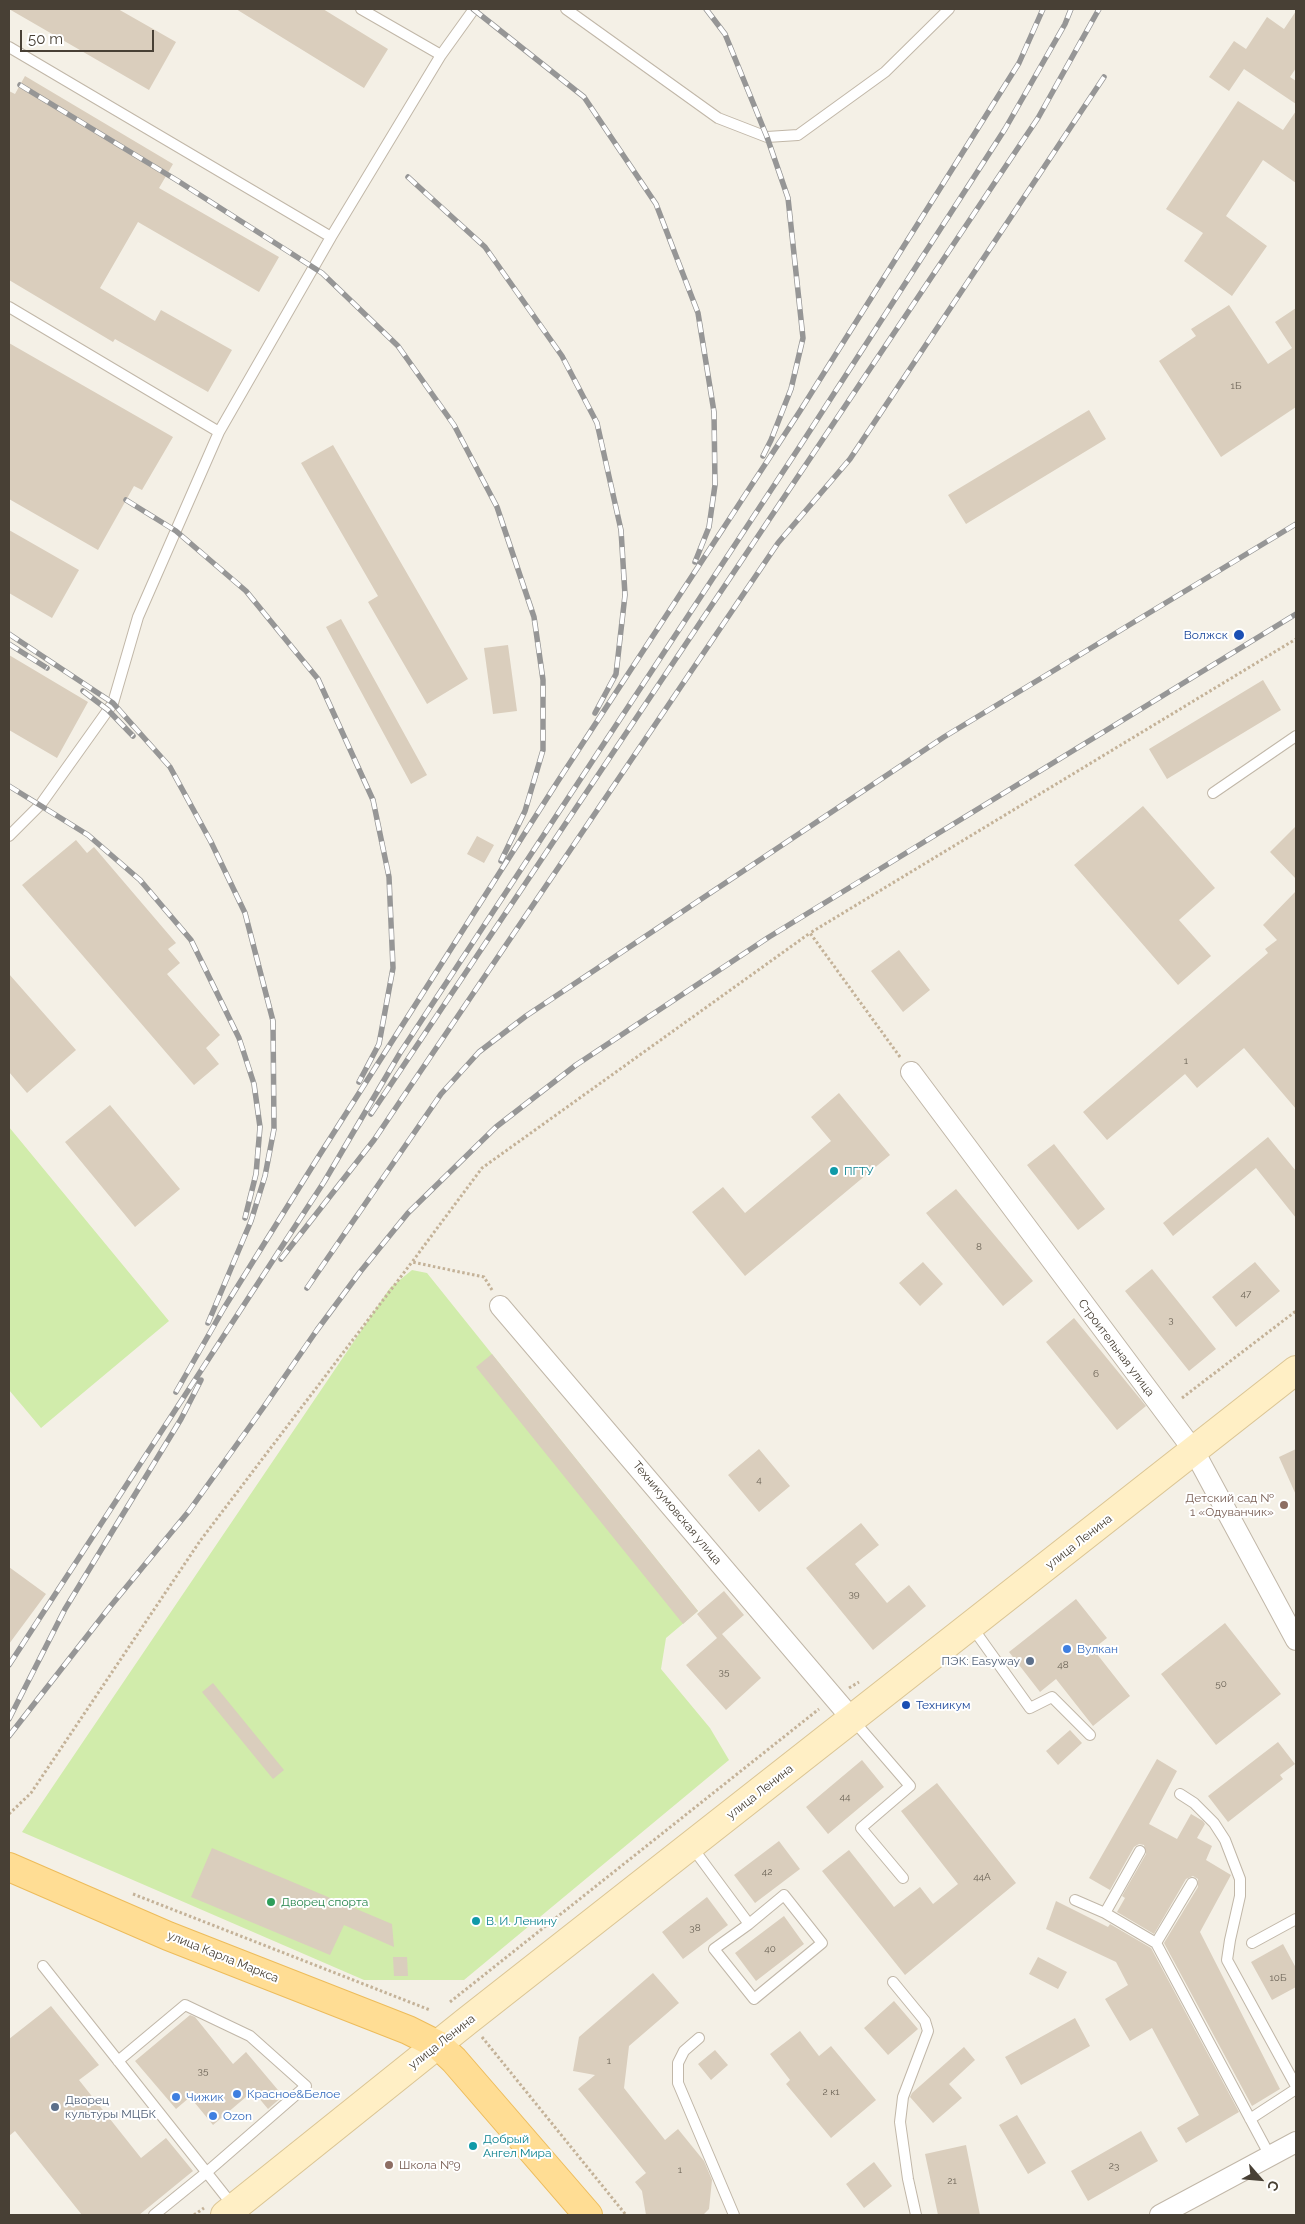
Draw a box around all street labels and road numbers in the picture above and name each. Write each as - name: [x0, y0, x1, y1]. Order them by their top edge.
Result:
- street label: Строительная улица: [1075, 1297, 1157, 1399]
- street label: Техникумовская улица: [630, 1458, 724, 1568]
- street label: улица Ленина: [1043, 1512, 1115, 1572]
- street label: улица Ленина: [724, 1762, 796, 1822]
- street label: улица Карла Маркса: [165, 1928, 281, 1986]
- street label: улица Ленина: [406, 2012, 478, 2072]

